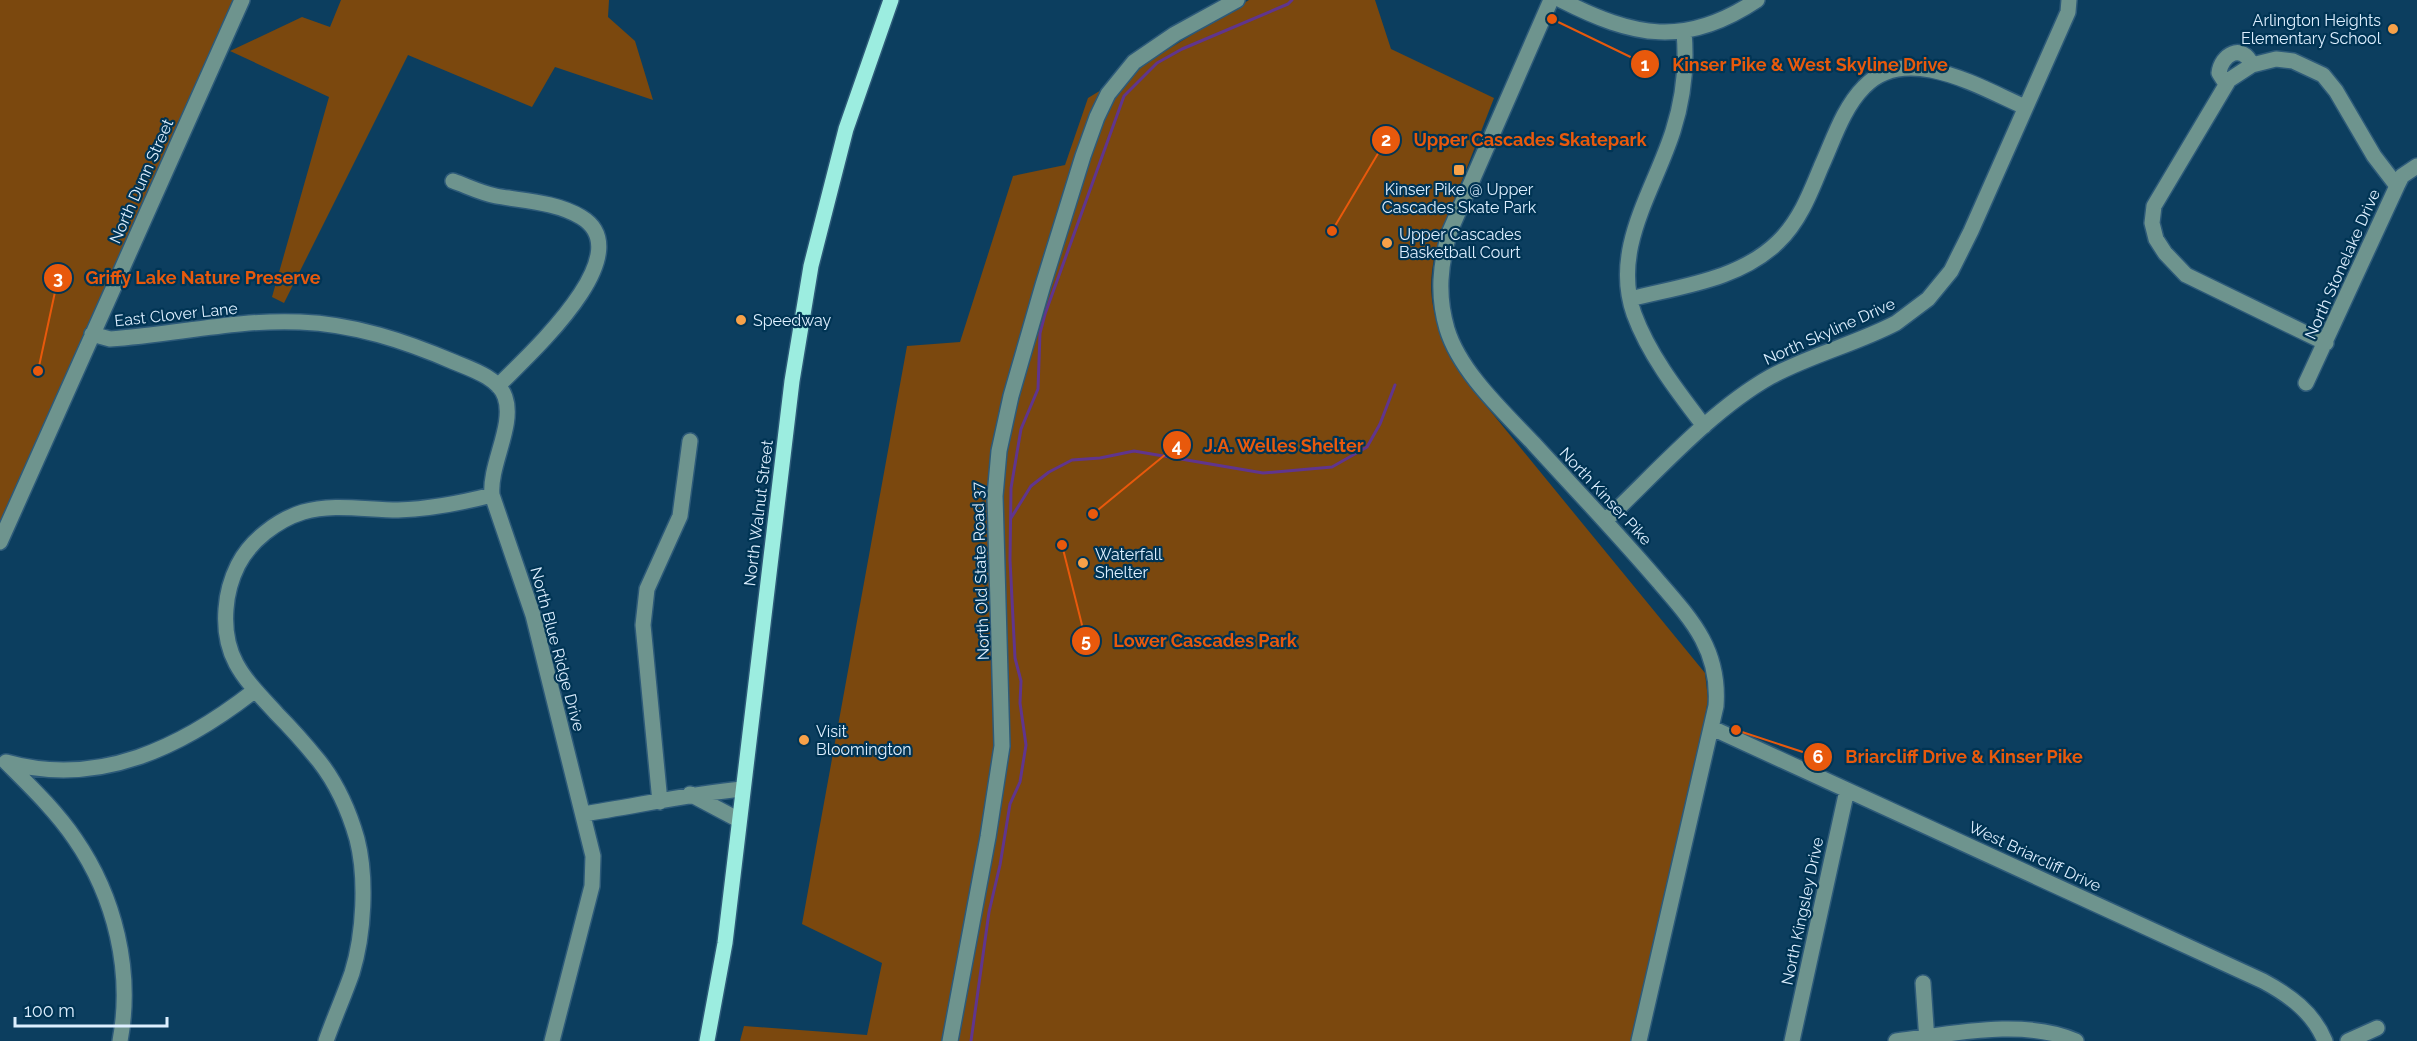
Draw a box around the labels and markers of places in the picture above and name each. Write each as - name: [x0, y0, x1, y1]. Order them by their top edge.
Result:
- place label: Arlington Heights Elementary School: [2241, 11, 2382, 48]
- marker: Arlington Heights Elementary School: [2386, 22, 2400, 36]
- callout: Kinser Pike & West Skyline Drive: [1630, 46, 1960, 82]
- callout: Upper Cascades Skatepark: [1371, 122, 1658, 158]
- marker: Kinser Pike @ Upper Cascades Skate Park: [1452, 163, 1466, 177]
- place label: Kinser Pike @ Upper Cascades Skate Park: [1382, 180, 1537, 217]
- place label: Upper Cascades Basketball Court: [1399, 225, 1522, 262]
- marker: Upper Cascades Basketball Court: [1380, 236, 1394, 250]
- callout: Griffy Lake Nature Preserve: [43, 260, 333, 296]
- place label: Speedway: [753, 311, 832, 330]
- marker: Speedway: [734, 313, 748, 327]
- callout: J.A. Welles Shelter: [1162, 427, 1376, 463]
- place label: Waterfall Shelter: [1095, 545, 1163, 582]
- marker: Waterfall Shelter: [1076, 556, 1090, 570]
- callout: Lower Cascades Park: [1071, 623, 1309, 659]
- place label: Visit Bloomington: [816, 722, 912, 759]
- marker: Visit Bloomington: [797, 733, 811, 747]
- callout: Briarcliff Drive & Kinser Pike: [1803, 739, 2095, 775]

